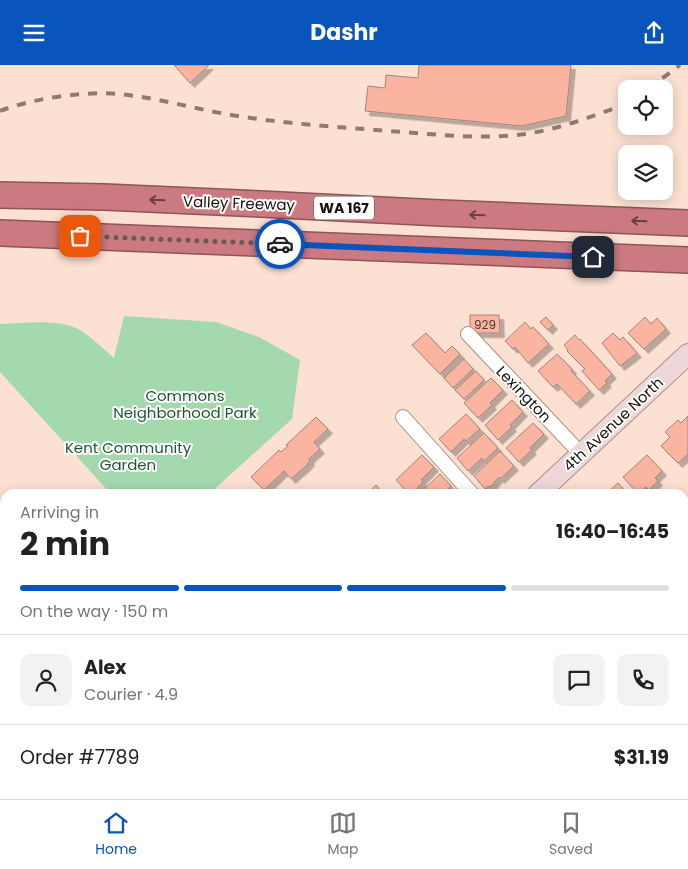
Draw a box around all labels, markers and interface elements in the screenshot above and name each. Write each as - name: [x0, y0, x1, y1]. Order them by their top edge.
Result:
- text: Dashr: [310, 17, 378, 48]
- icon: menu: [20, 19, 48, 47]
- icon: share: [640, 19, 668, 47]
- map controls: [618, 80, 673, 200]
- button: locate: [618, 80, 673, 135]
- button: layers: [618, 145, 673, 200]
- street label: Valley Freeway: [183, 191, 296, 215]
- one-way arrow: [150, 195, 166, 204]
- road number: WA 167: [314, 197, 374, 219]
- one-way arrow: [469, 210, 485, 219]
- pin: [59, 215, 101, 257]
- one-way arrow: [632, 217, 648, 226]
- courier: [255, 219, 305, 269]
- icon: bag: [66, 222, 94, 250]
- icon: car: [266, 230, 294, 258]
- pin: [572, 236, 614, 278]
- icon: home: [579, 243, 607, 271]
- house number: 929: [474, 316, 496, 333]
- street label: Lexington: [492, 361, 556, 427]
- street label: 4th Avenue North: [558, 372, 668, 476]
- park label: Commons Neighborhood Park: [113, 385, 257, 423]
- park label: Kent Community Garden: [65, 437, 192, 475]
- text: Arriving in: [20, 501, 99, 524]
- text: 16:40–16:45: [556, 518, 669, 545]
- text: 2 min: [20, 521, 110, 566]
- text: On the way · 150 m: [20, 600, 168, 623]
- button: person: [20, 654, 72, 706]
- text: Alex: [84, 654, 126, 681]
- button: chat: [553, 654, 605, 706]
- button: phone: [617, 654, 669, 706]
- text: Courier · 4.9: [84, 683, 178, 706]
- text: Order #7789: [20, 744, 139, 771]
- text: $31.19: [614, 744, 669, 771]
- tab: Home: [95, 809, 137, 860]
- tab: Map: [328, 809, 359, 860]
- tab: Saved: [549, 809, 593, 860]

